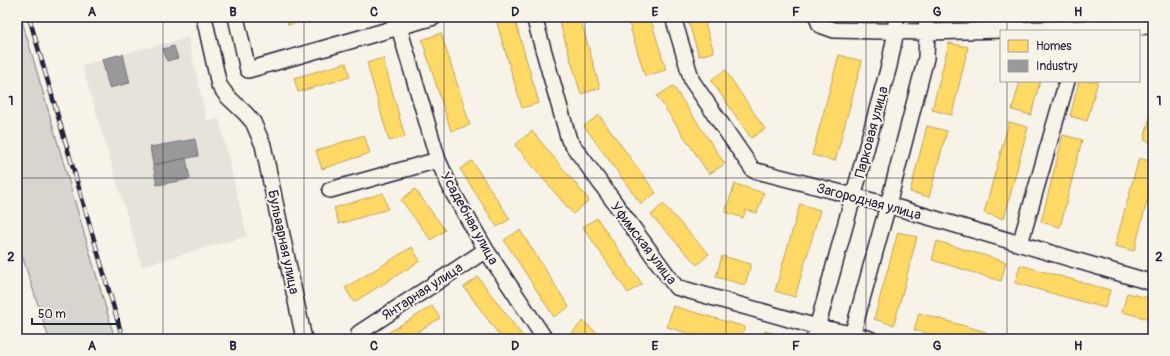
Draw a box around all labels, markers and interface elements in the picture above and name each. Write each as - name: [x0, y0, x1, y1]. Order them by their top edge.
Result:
- text: A: [88, 4, 97, 20]
- text: B: [229, 4, 237, 20]
- text: C: [370, 4, 378, 20]
- text: D: [511, 4, 519, 20]
- text: E: [652, 4, 659, 20]
- text: F: [792, 4, 800, 20]
- text: G: [933, 4, 942, 20]
- text: H: [1074, 4, 1082, 20]
- legend: [1000, 30, 1140, 82]
- text: Homes: [1036, 39, 1072, 54]
- text: Industry: [1036, 59, 1078, 74]
- street label: Парковая улица: [851, 84, 892, 180]
- text: 1: [8, 93, 14, 109]
- text: 1: [1156, 93, 1162, 109]
- street label: Усадебная улица: [437, 169, 502, 268]
- street label: Загородная улица: [815, 179, 923, 224]
- street label: Бульварная улица: [264, 188, 303, 296]
- street label: Уфимская улица: [607, 199, 680, 288]
- text: 2: [7, 249, 15, 265]
- text: 2: [1155, 249, 1163, 265]
- street label: Янтарная улица: [379, 259, 466, 324]
- scale bar: [32, 300, 119, 326]
- text: 50 m: [38, 307, 66, 322]
- text: A: [88, 338, 97, 354]
- text: B: [229, 338, 237, 354]
- text: C: [370, 338, 378, 354]
- text: D: [511, 338, 519, 354]
- text: E: [652, 338, 659, 354]
- text: F: [792, 338, 800, 354]
- text: G: [933, 338, 942, 354]
- text: H: [1074, 338, 1082, 354]

